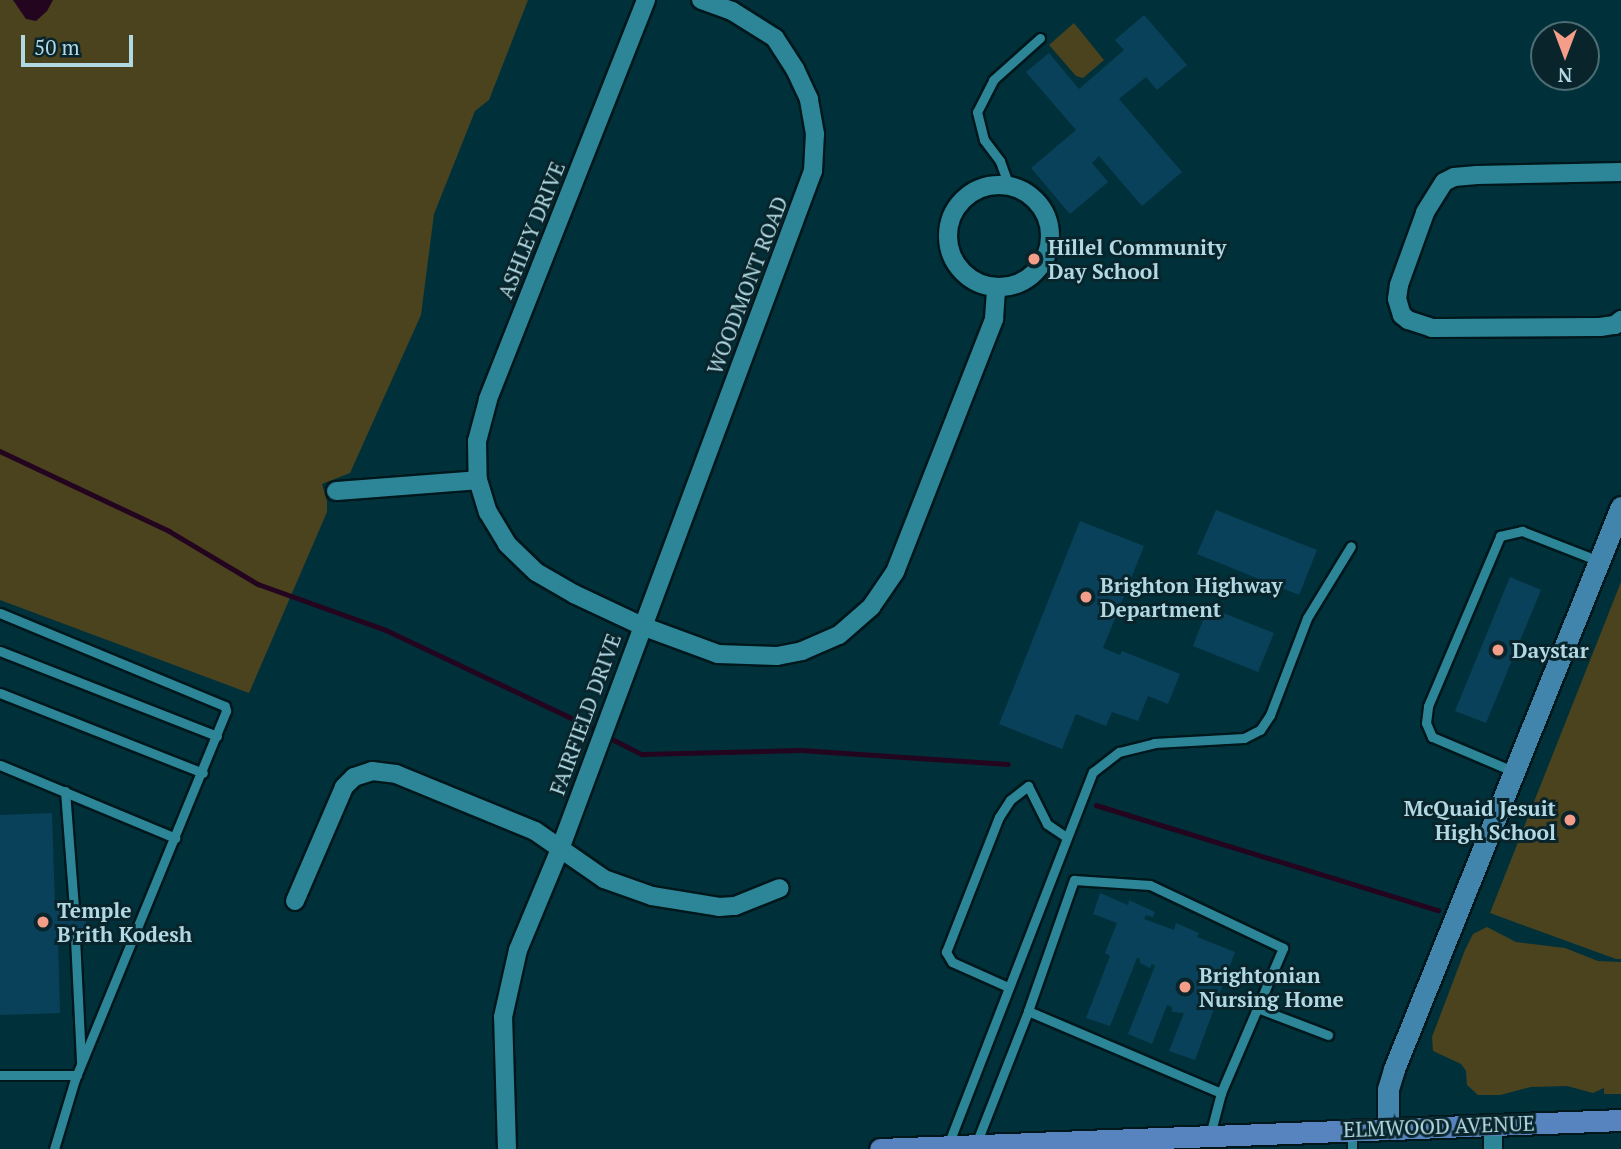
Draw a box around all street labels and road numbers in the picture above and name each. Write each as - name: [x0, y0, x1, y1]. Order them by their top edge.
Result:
- street label: ASHLEY DRIVE: [492, 158, 570, 302]
- street label: WOODMONT ROAD: [701, 193, 793, 377]
- street label: FAIRFIELD DRIVE: [544, 630, 626, 798]
- street label: ELMWOOD AVENUE: [1342, 1110, 1536, 1142]

